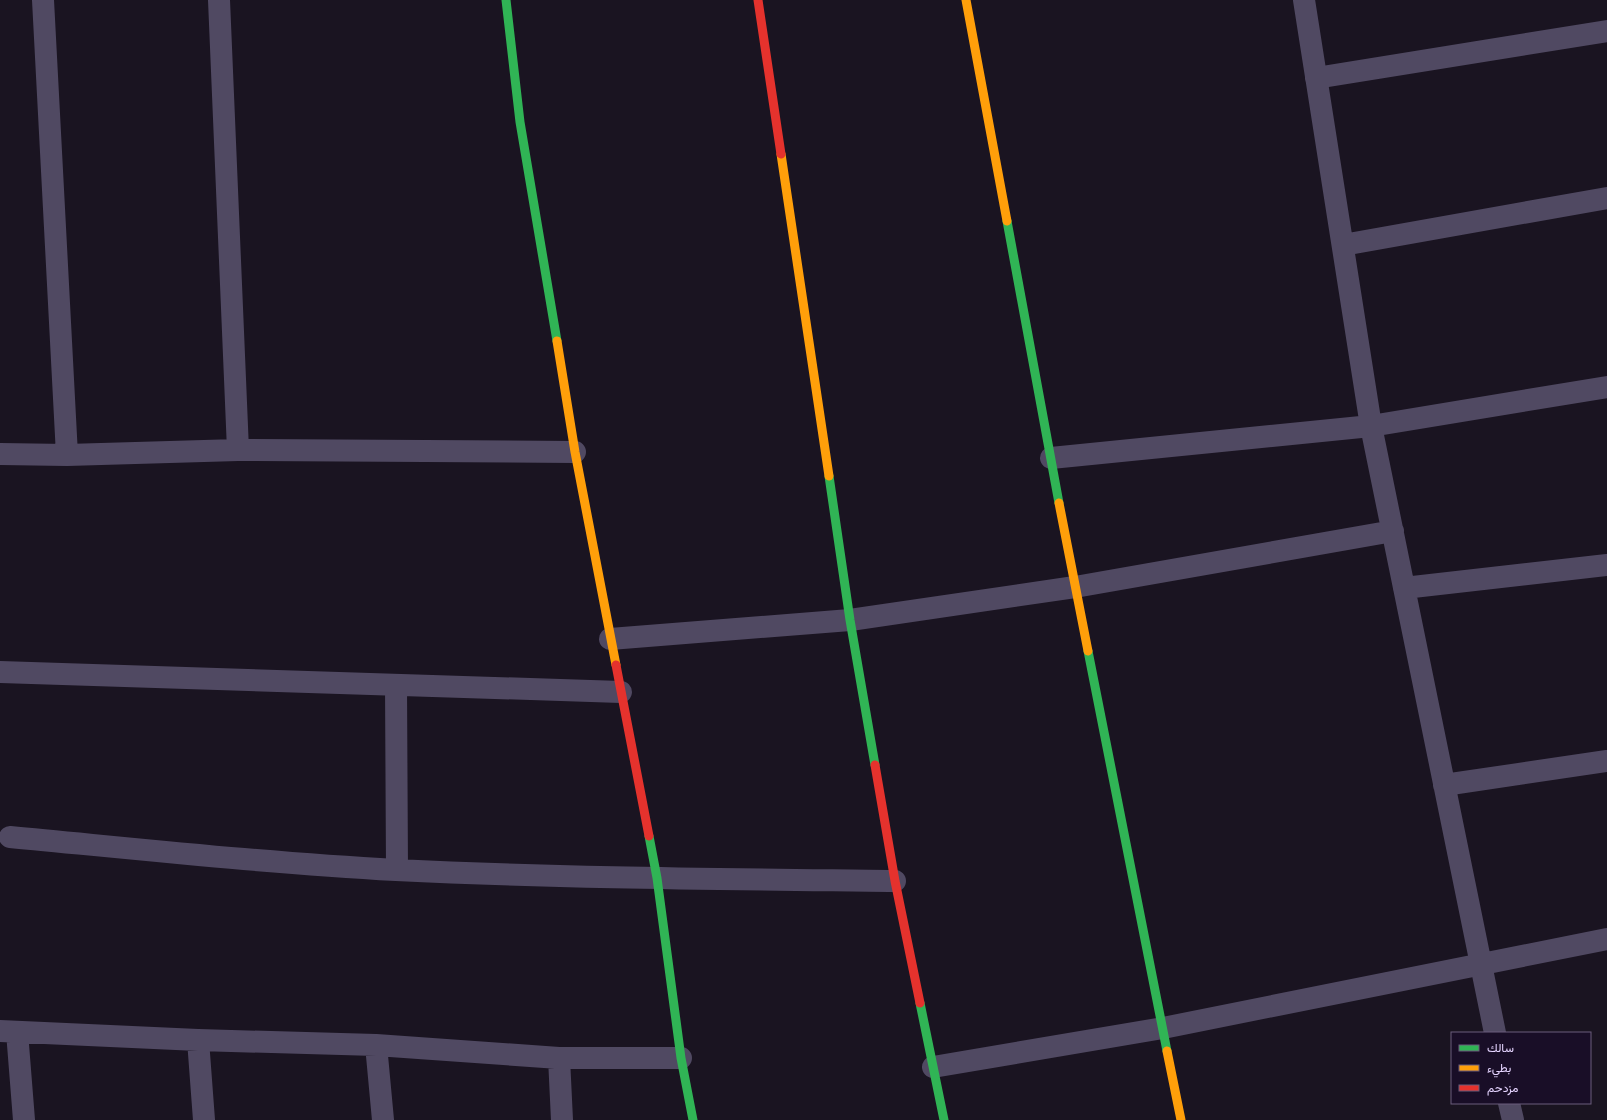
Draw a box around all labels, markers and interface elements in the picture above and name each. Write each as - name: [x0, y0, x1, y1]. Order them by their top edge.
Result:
- legend: [1451, 1032, 1591, 1104]
- text: سالك: [1487, 1040, 1514, 1055]
- text: بطيء: [1487, 1060, 1511, 1078]
- text: مزدحم: [1487, 1080, 1518, 1096]

